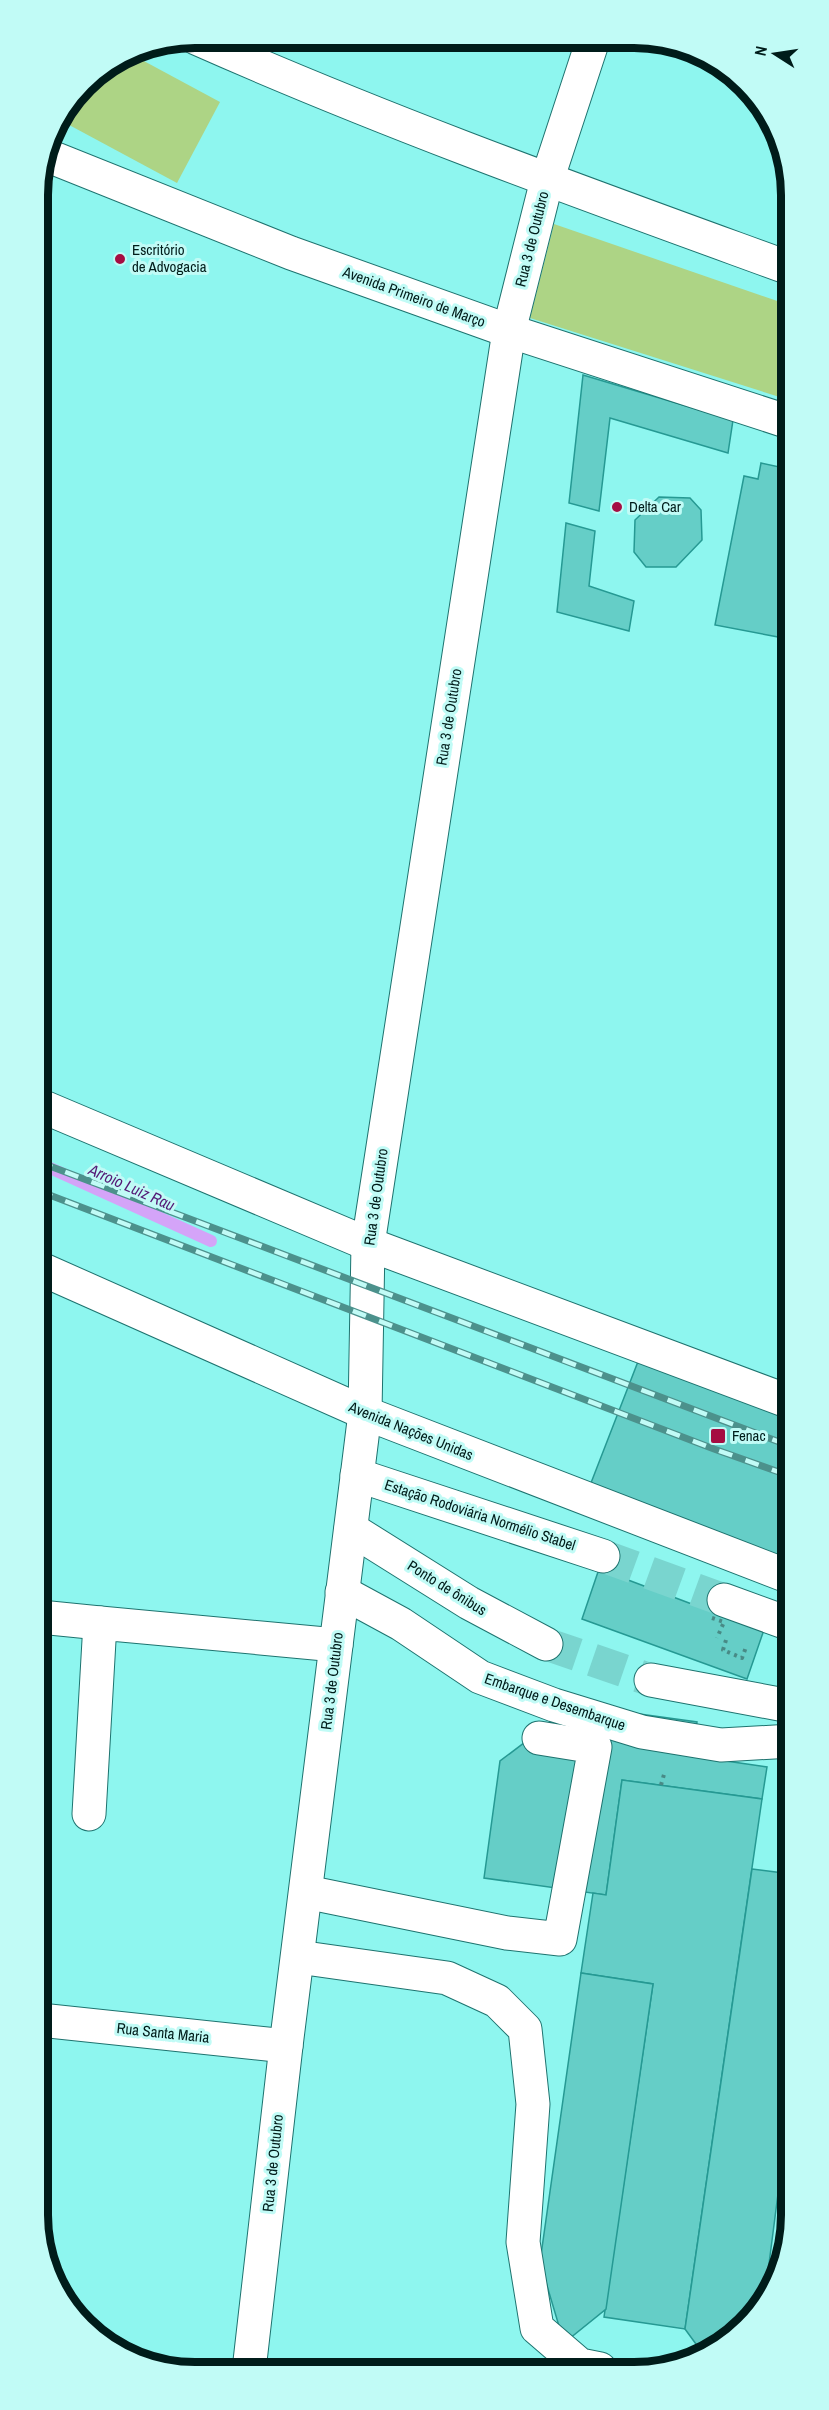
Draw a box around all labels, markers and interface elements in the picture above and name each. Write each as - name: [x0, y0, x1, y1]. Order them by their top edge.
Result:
- north arrow: [745, 24, 805, 84]
- text: N: [749, 44, 772, 58]
- street label: Rua 3 de Outubro: [509, 189, 554, 289]
- place label: Escritório de Advogacia: [132, 239, 207, 277]
- marker: Escritório de Advogacia: [113, 252, 127, 266]
- street label: Avenida Primeiro de Março: [339, 261, 488, 332]
- place label: Delta Car: [629, 496, 681, 517]
- marker: Delta Car: [610, 500, 624, 514]
- street label: Rua 3 de Outubro: [430, 667, 467, 767]
- street label: Rua 3 de Outubro: [358, 1147, 393, 1247]
- water label: Arroio Luiz Rau: [85, 1158, 178, 1216]
- street label: Avenida Nações Unidas: [345, 1396, 477, 1465]
- place label: Fenac: [732, 1425, 766, 1446]
- marker: Fenac: [709, 1427, 727, 1445]
- street label: Estação Rodoviária Normélio Stabel: [382, 1474, 578, 1555]
- street label: Ponto de ônibus: [404, 1555, 491, 1620]
- street label: Rua 3 de Outubro: [315, 1631, 348, 1731]
- street label: Embarque e Desembarque: [482, 1668, 629, 1736]
- street label: Rua Santa Maria: [116, 2017, 211, 2048]
- street label: Rua 3 de Outubro: [257, 2113, 288, 2213]

